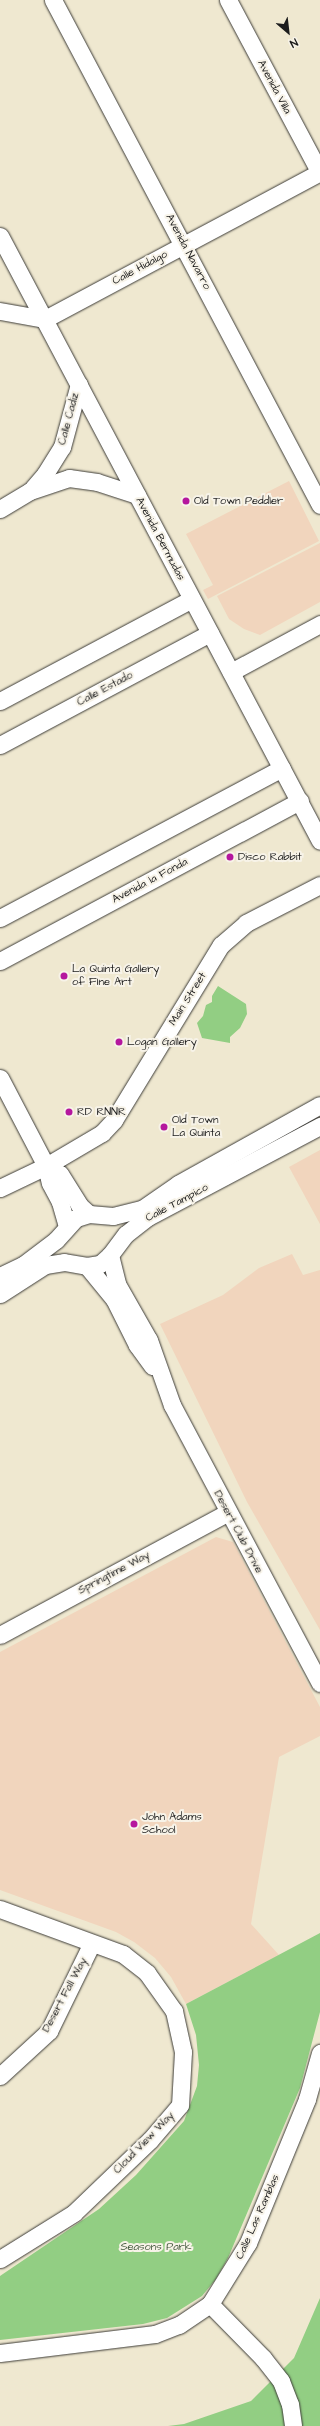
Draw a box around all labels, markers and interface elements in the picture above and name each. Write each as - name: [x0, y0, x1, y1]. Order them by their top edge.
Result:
- north arrow: [268, 12, 308, 52]
- text: N: [287, 35, 300, 51]
- street label: Avenida Villa: [254, 58, 294, 116]
- street label: Avenida Navarro: [163, 212, 213, 292]
- street label: Calle Hidalgo: [110, 248, 170, 288]
- street label: Calle Cadiz: [56, 392, 82, 446]
- place label: Old Town Peddler: [194, 494, 283, 508]
- street label: Avenida Bermudas: [133, 495, 187, 583]
- marker: Old Town Peddler: [181, 496, 191, 506]
- street label: Calle Estado: [75, 669, 135, 709]
- place label: Disco Rabbit: [238, 850, 302, 864]
- marker: Disco Rabbit: [225, 852, 235, 862]
- street label: Avenida la Fonda: [110, 856, 190, 906]
- place label: La Quinta Gallery of FIne Art: [72, 963, 159, 989]
- street label: Main Street: [166, 970, 210, 1028]
- marker: La Quinta Gallery of FIne Art: [59, 971, 69, 981]
- place label: Logan Gallery: [127, 1035, 197, 1049]
- marker: Logan Gallery: [114, 1037, 124, 1047]
- place label: RD RNNR: [77, 1105, 126, 1119]
- marker: RD RNNR: [64, 1107, 74, 1117]
- place label: Old Town La Quinta: [172, 1114, 220, 1140]
- marker: Old Town La Quinta: [159, 1122, 169, 1132]
- street label: Calle Tampico: [143, 1181, 211, 1225]
- street label: Desert Club Drive: [211, 1488, 265, 1576]
- street label: Springtime Way: [76, 1549, 152, 1597]
- place label: John Adams School: [142, 1811, 202, 1837]
- marker: John Adams School: [129, 1819, 139, 1829]
- street label: Desert Fall Way: [40, 1955, 90, 2035]
- street label: Cloud View Way: [111, 2109, 177, 2177]
- street label: Calle Las Ramblas: [233, 2173, 283, 2261]
- park label: Seasons Park: [120, 2240, 192, 2254]

